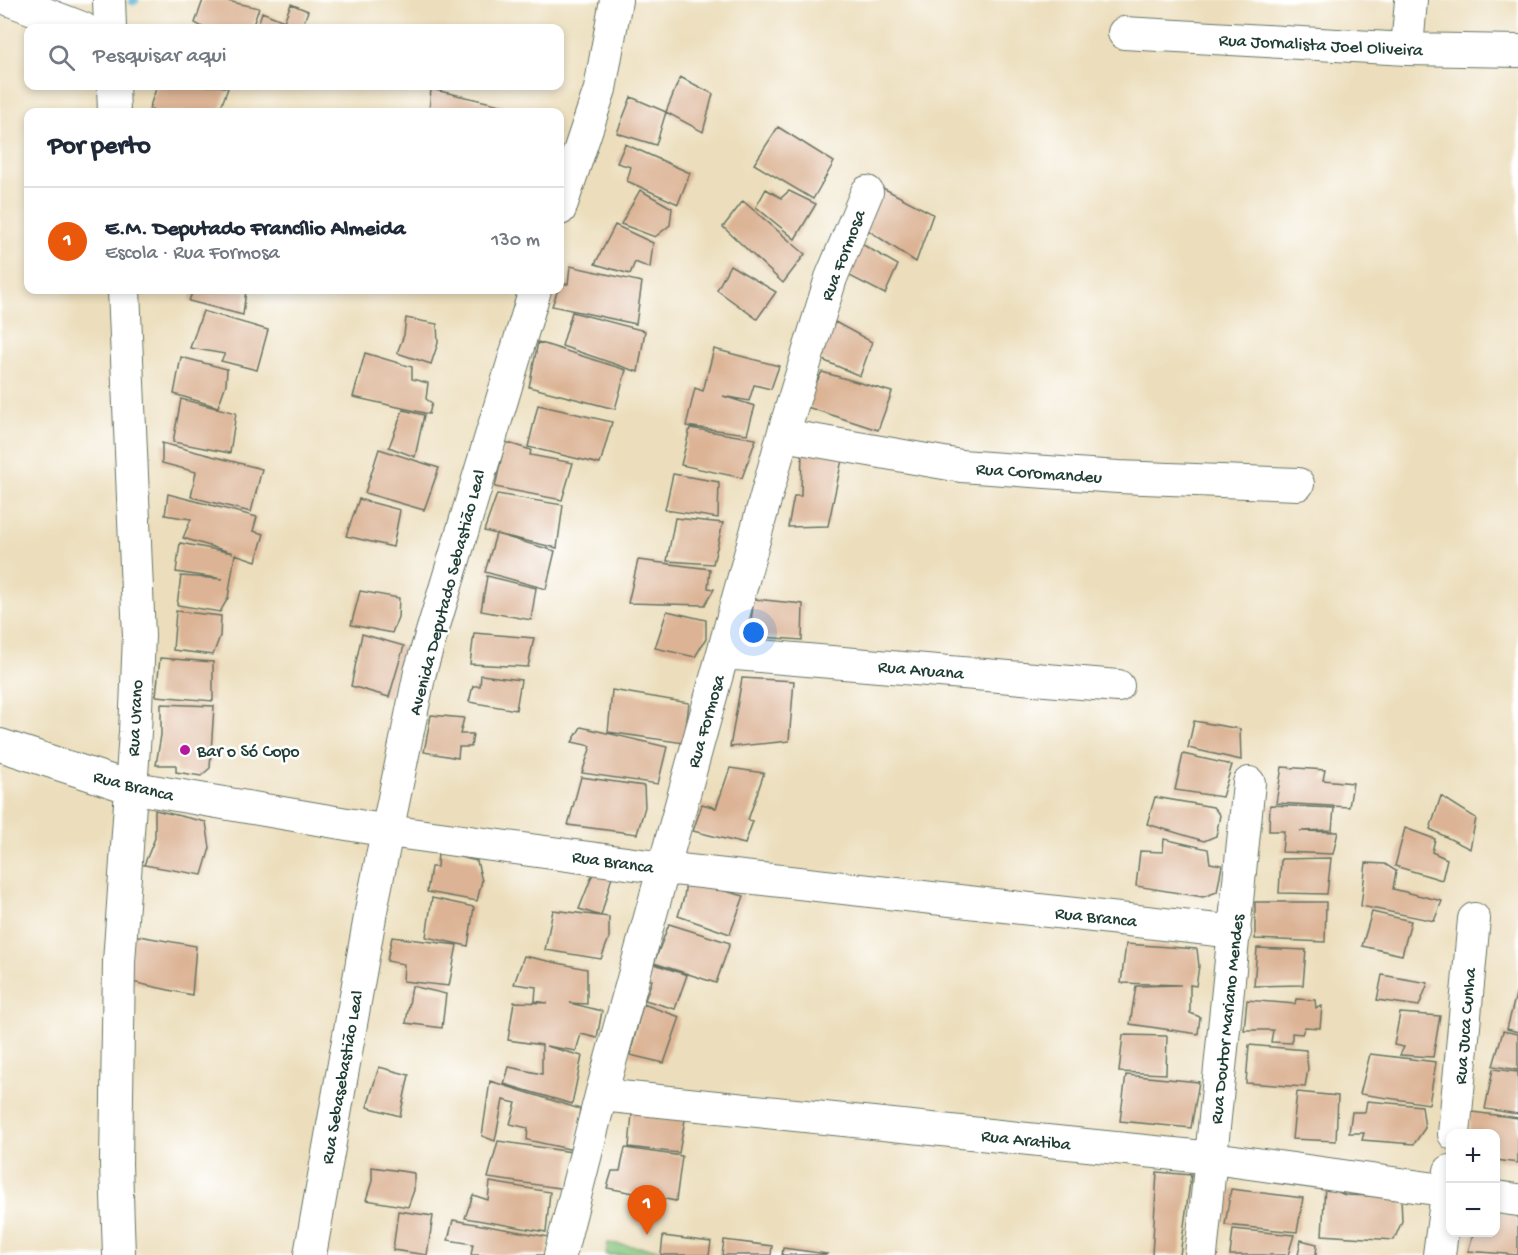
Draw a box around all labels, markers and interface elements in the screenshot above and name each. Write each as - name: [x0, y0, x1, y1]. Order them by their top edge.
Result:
- search box: [24, 24, 564, 90]
- street label: Rua Jornalista Joel Oliveira: [1218, 31, 1425, 62]
- icon: search: [45, 41, 78, 74]
- text: Pesquisar aqui: [93, 44, 227, 70]
- text: Por perto: [48, 132, 151, 163]
- street label: Rua Formosa: [817, 206, 872, 304]
- text: E.M. Deputado Francílio Almeida: [105, 217, 405, 243]
- text: 1: [63, 230, 72, 253]
- text: 130 m: [491, 230, 540, 253]
- text: Escola · Rua Formosa: [105, 243, 280, 266]
- street label: Rua Coromandeu: [975, 460, 1103, 489]
- street label: Avenida Deputado Sebastião Leal: [405, 468, 491, 718]
- your location: [739, 618, 768, 647]
- street label: Rua Aruana: [877, 657, 966, 686]
- street label: Rua Formosa: [684, 672, 731, 771]
- street label: Rua Urano: [124, 679, 149, 757]
- place label: Bar o Só Copo: [196, 742, 300, 763]
- marker: Bar o Só Copo: [178, 743, 192, 757]
- street label: Rua Branca: [91, 767, 177, 808]
- street label: Rua Branca: [570, 847, 656, 880]
- street label: Rua Branca: [1054, 904, 1139, 933]
- street label: Rua Doutor Mariano Mendes: [1207, 912, 1250, 1125]
- street label: Rua Juca Cunha: [1451, 966, 1482, 1085]
- street label: Rua Sebasebastião Leal: [318, 989, 369, 1166]
- street label: Rua Aratiba: [980, 1126, 1073, 1157]
- map controls: [1446, 1129, 1500, 1237]
- button: +: [1446, 1129, 1500, 1183]
- button: −: [1446, 1183, 1500, 1237]
- pin: 1: [628, 1186, 666, 1235]

